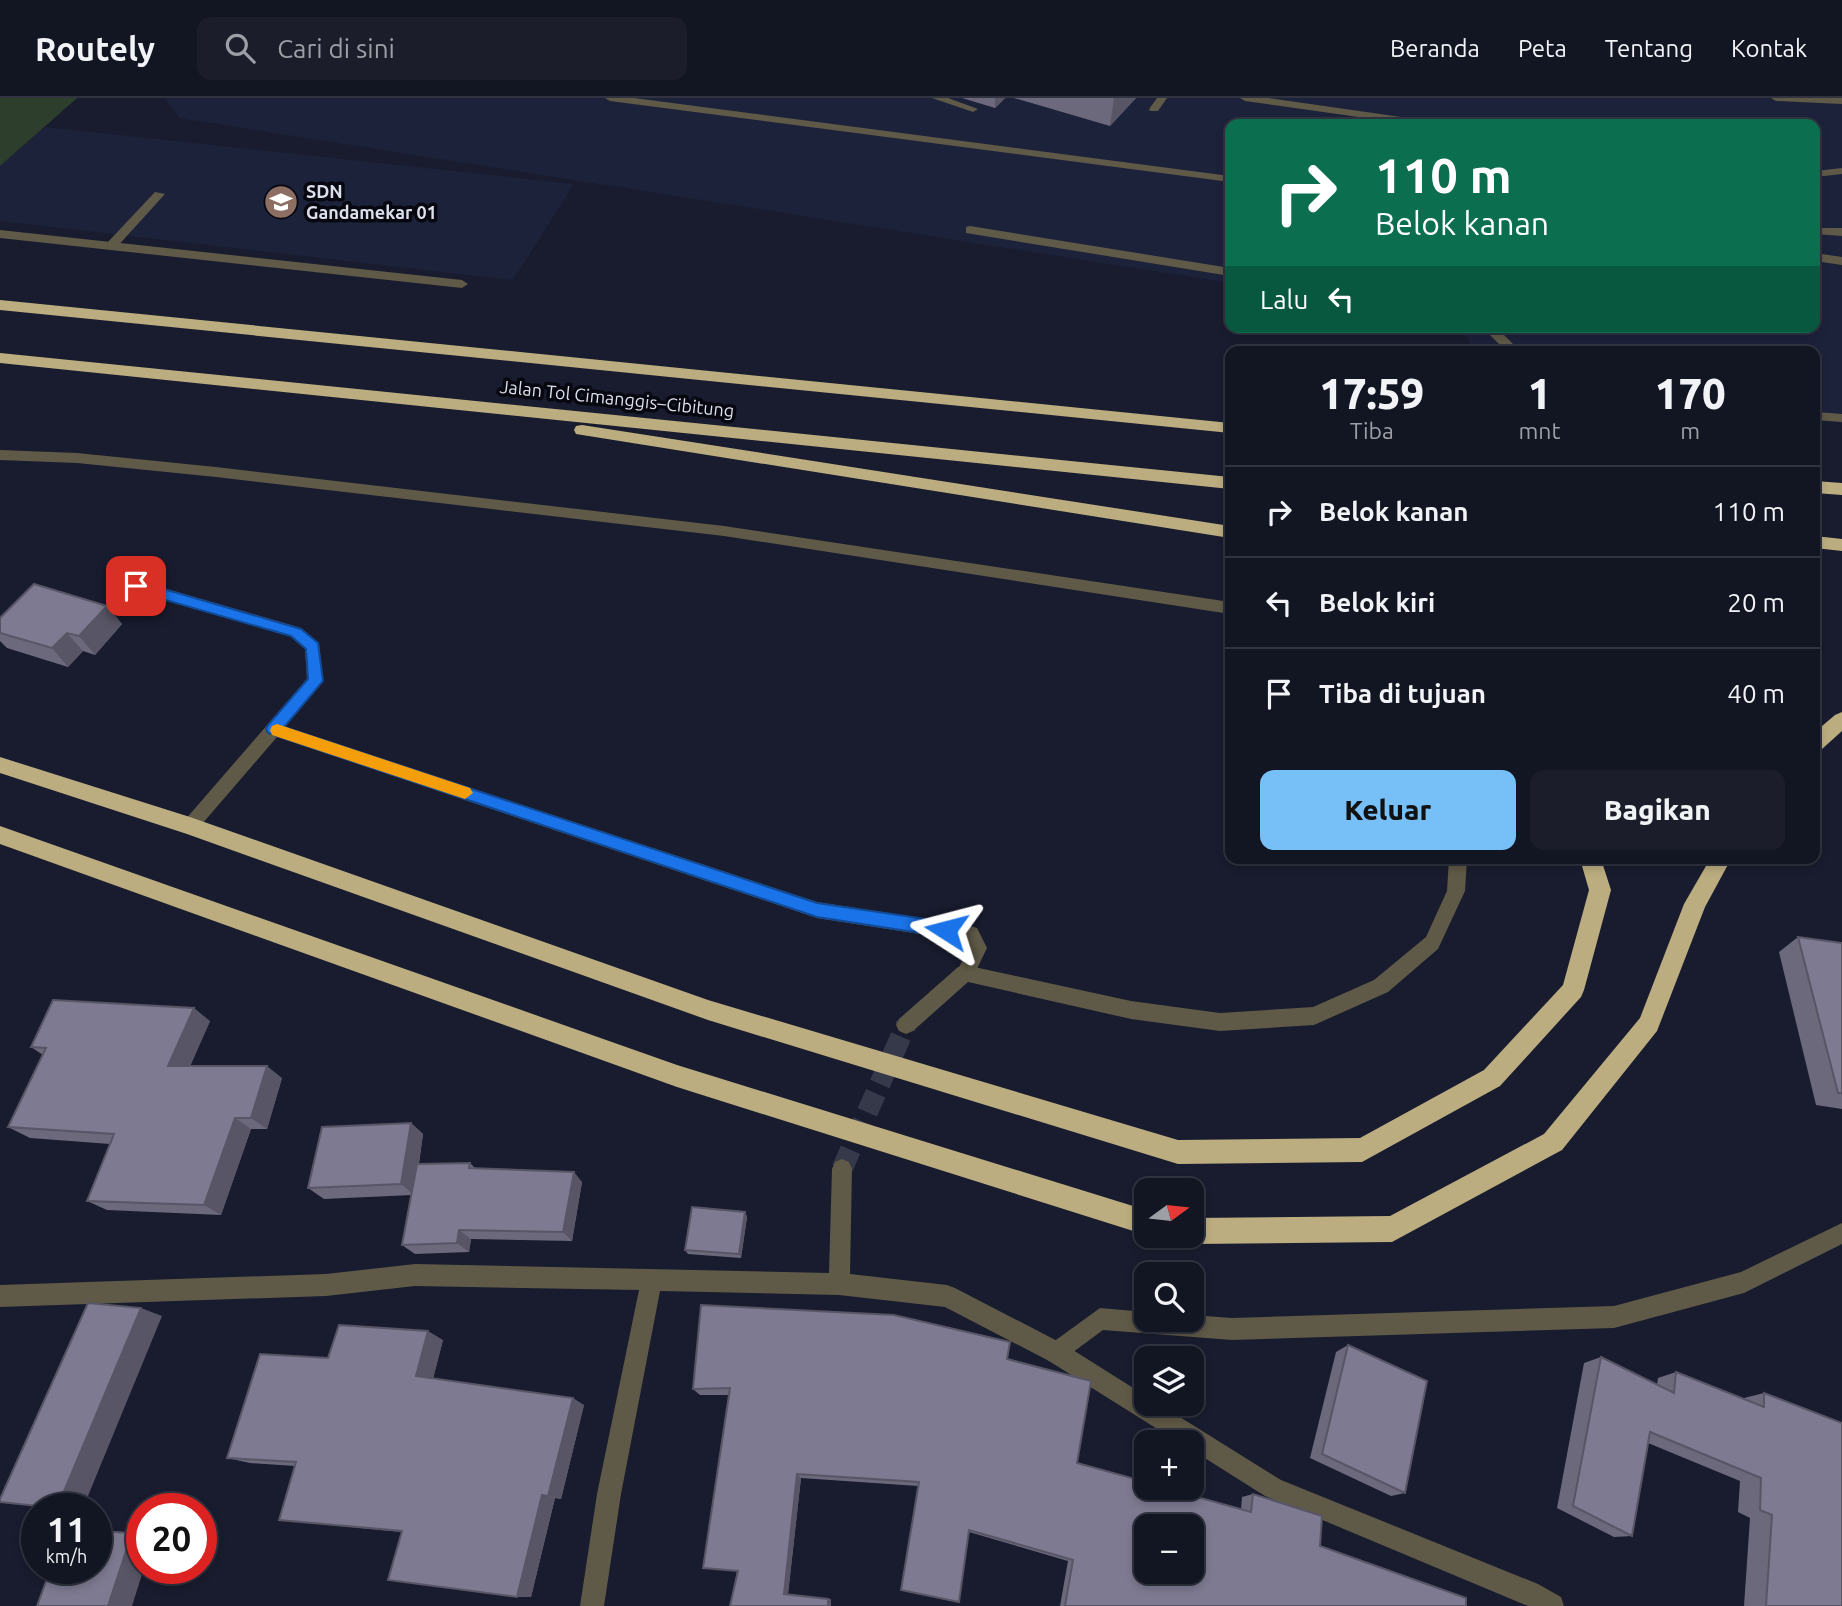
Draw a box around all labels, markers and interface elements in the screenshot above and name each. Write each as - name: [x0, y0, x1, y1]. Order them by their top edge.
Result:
- search box: [197, 17, 687, 80]
- icon: search: [221, 29, 259, 67]
- text: Routely: [35, 30, 155, 67]
- text: Cari di sini: [277, 34, 395, 63]
- text: Beranda: [1390, 35, 1480, 62]
- text: Peta: [1518, 35, 1567, 62]
- text: Tentang: [1605, 35, 1693, 62]
- text: Kontak: [1731, 35, 1807, 62]
- icon: right: [1260, 147, 1351, 238]
- text: 110 m: [1375, 147, 1512, 202]
- place label: SDN Gandamekar 01: [306, 181, 437, 222]
- school or university icon: SDN Gandamekar 01: [262, 183, 300, 221]
- text: Belok kanan: [1375, 205, 1549, 241]
- icon: left: [1322, 280, 1360, 318]
- text: Lalu: [1260, 285, 1308, 314]
- text: 17:59: [1319, 370, 1424, 417]
- text: 1: [1528, 370, 1551, 417]
- text: 170: [1655, 370, 1726, 417]
- street label: Jalan Tol Cimanggis–Cibitung: [499, 376, 735, 420]
- text: Tiba: [1350, 418, 1394, 443]
- text: mnt: [1518, 418, 1561, 443]
- text: m: [1680, 418, 1700, 443]
- icon: right: [1260, 493, 1298, 531]
- text: Belok kanan: [1319, 497, 1469, 526]
- text: 110 m: [1713, 497, 1785, 526]
- pin: [106, 556, 166, 616]
- icon: arrive: [117, 567, 155, 605]
- icon: left: [1260, 584, 1298, 622]
- text: Belok kiri: [1319, 588, 1435, 617]
- text: 20 m: [1727, 588, 1785, 617]
- icon: arrive: [1260, 675, 1298, 713]
- text: Tiba di tujuan: [1319, 679, 1486, 708]
- text: 40 m: [1727, 679, 1785, 708]
- button: Keluar: [1260, 770, 1516, 850]
- button: Bagikan: [1530, 770, 1785, 850]
- position arrow: [909, 893, 983, 967]
- north arrow: [1134, 1178, 1204, 1248]
- map controls: [1134, 1178, 1204, 1584]
- button: search: [1134, 1262, 1204, 1332]
- button: layers: [1134, 1346, 1204, 1416]
- button: +: [1134, 1430, 1204, 1500]
- speed limit sign: 20: [126, 1493, 217, 1584]
- text: 11: [47, 1509, 86, 1549]
- button: −: [1134, 1514, 1204, 1584]
- text: km/h: [46, 1546, 87, 1566]

